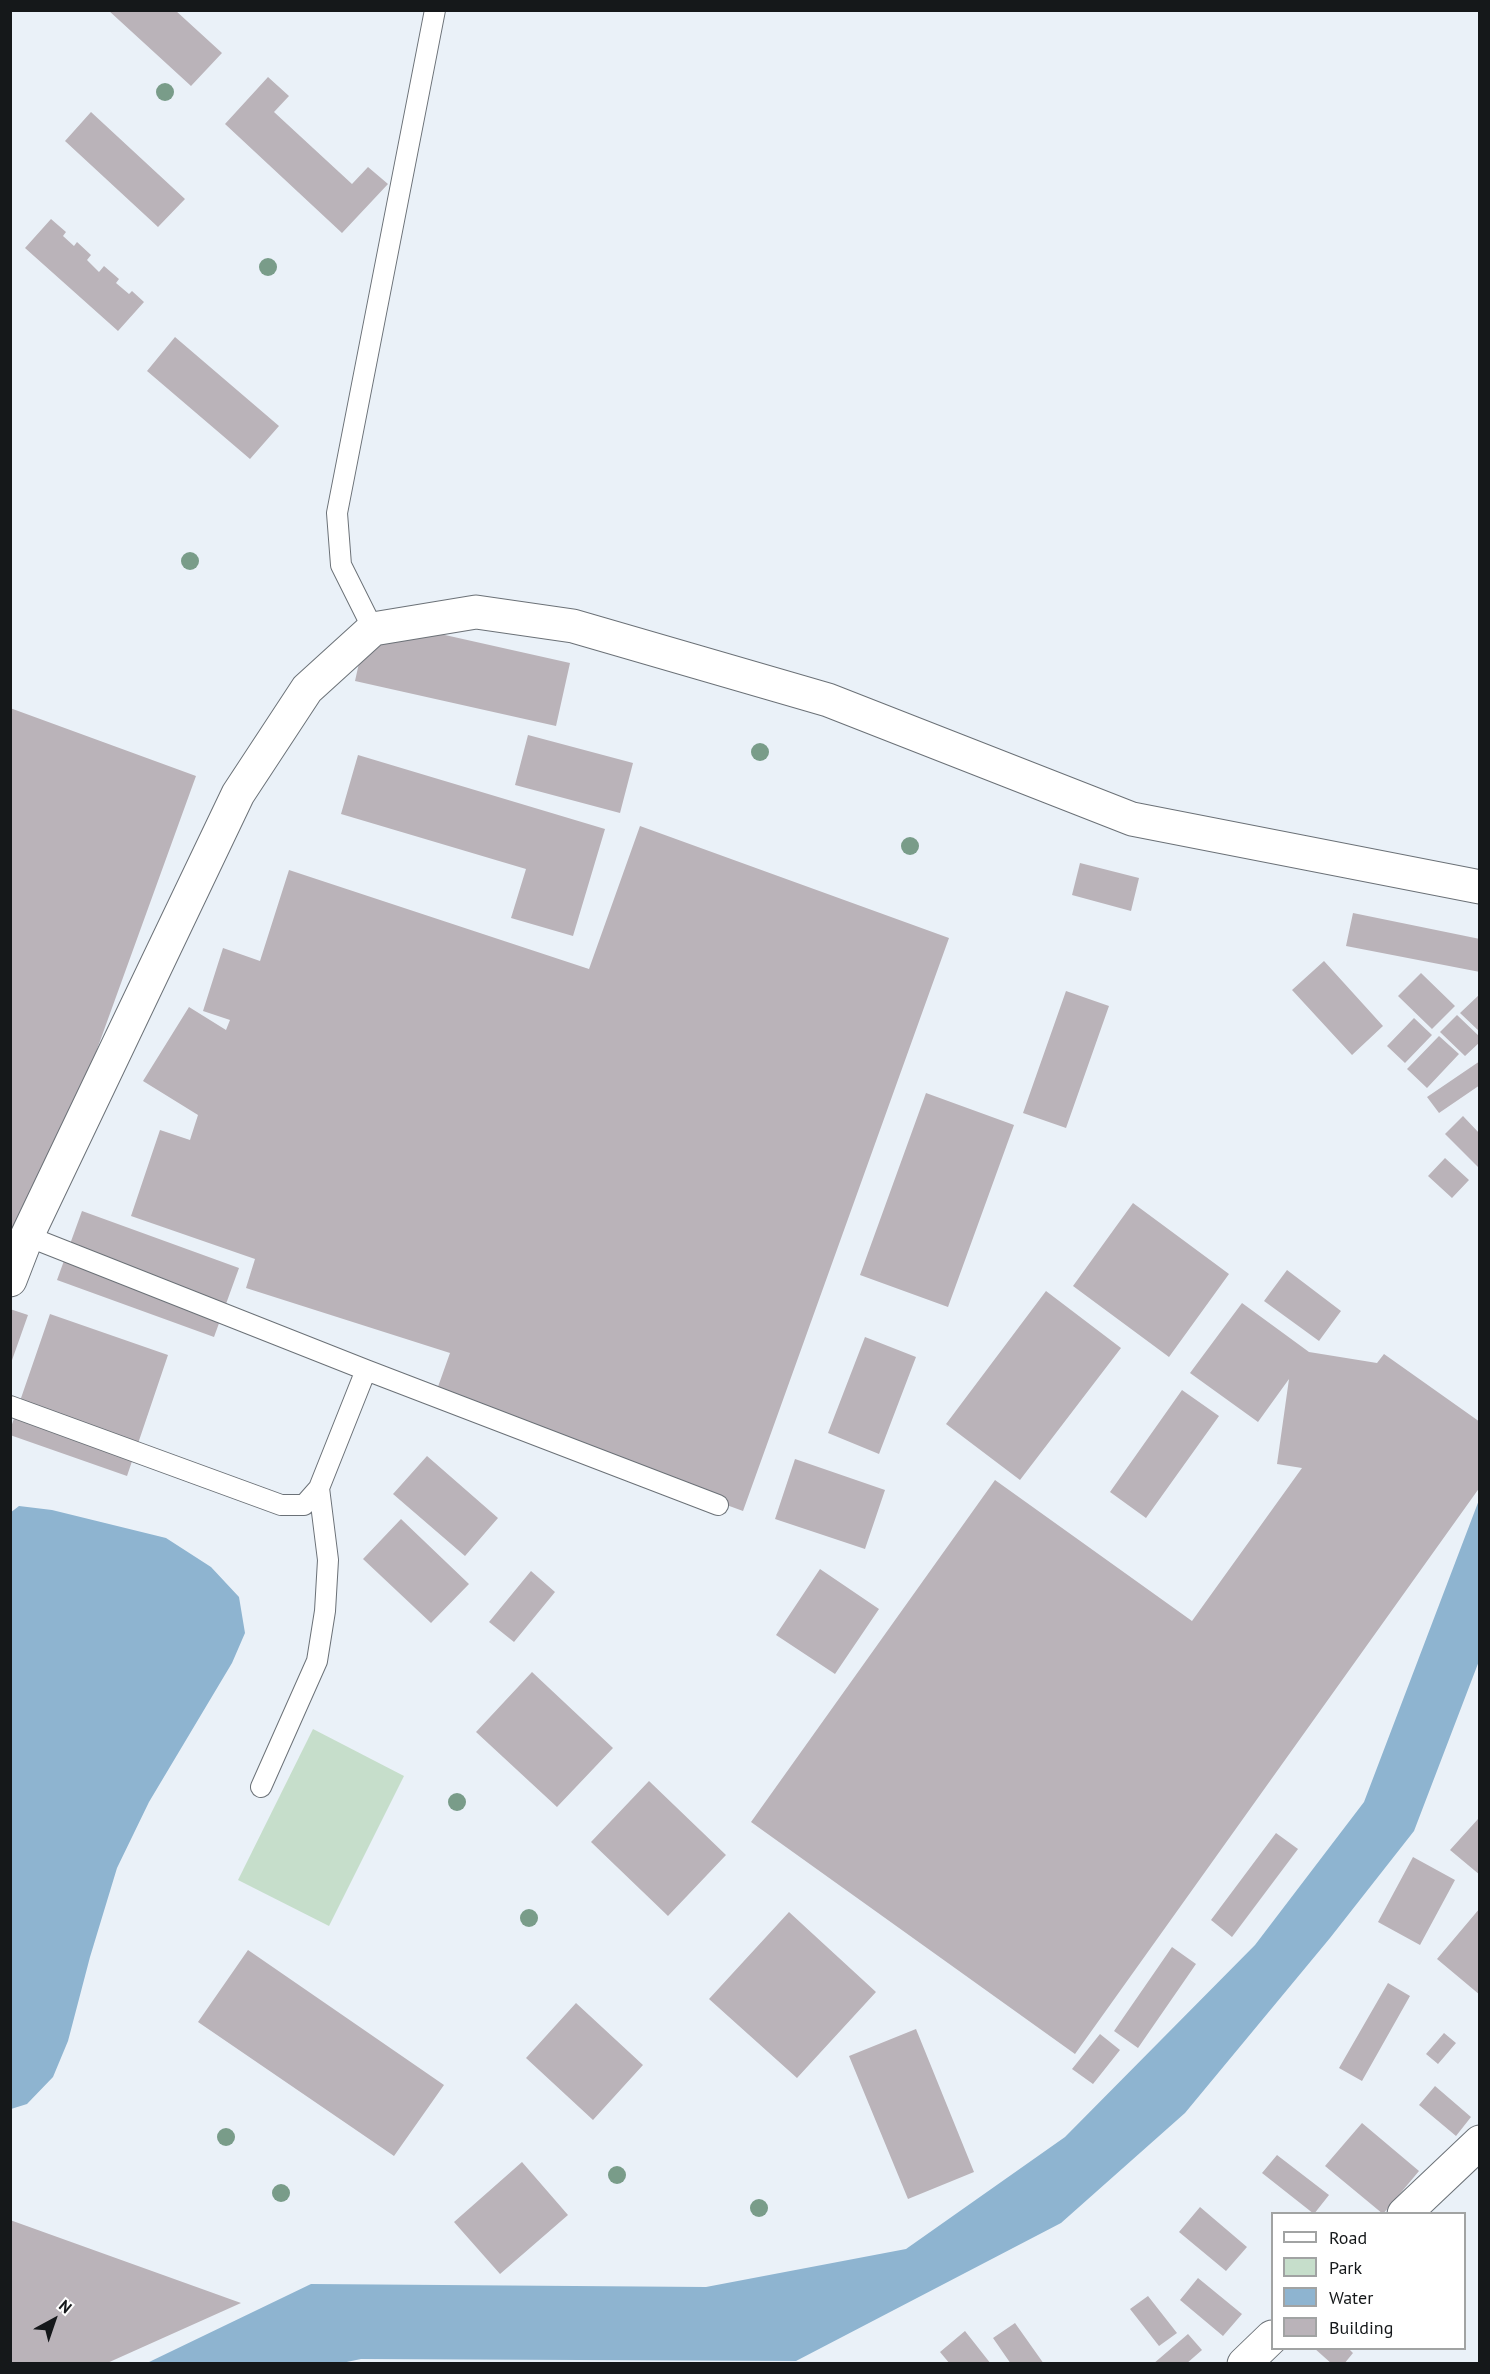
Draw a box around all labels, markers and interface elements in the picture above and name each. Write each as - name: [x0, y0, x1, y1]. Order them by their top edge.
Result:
- legend: [1271, 2212, 1466, 2350]
- text: Road: [1329, 2226, 1367, 2249]
- text: Park: [1329, 2256, 1362, 2279]
- text: Water: [1329, 2286, 1373, 2309]
- north arrow: [24, 2290, 84, 2350]
- text: N: [55, 2295, 76, 2317]
- text: Building: [1329, 2316, 1393, 2339]

